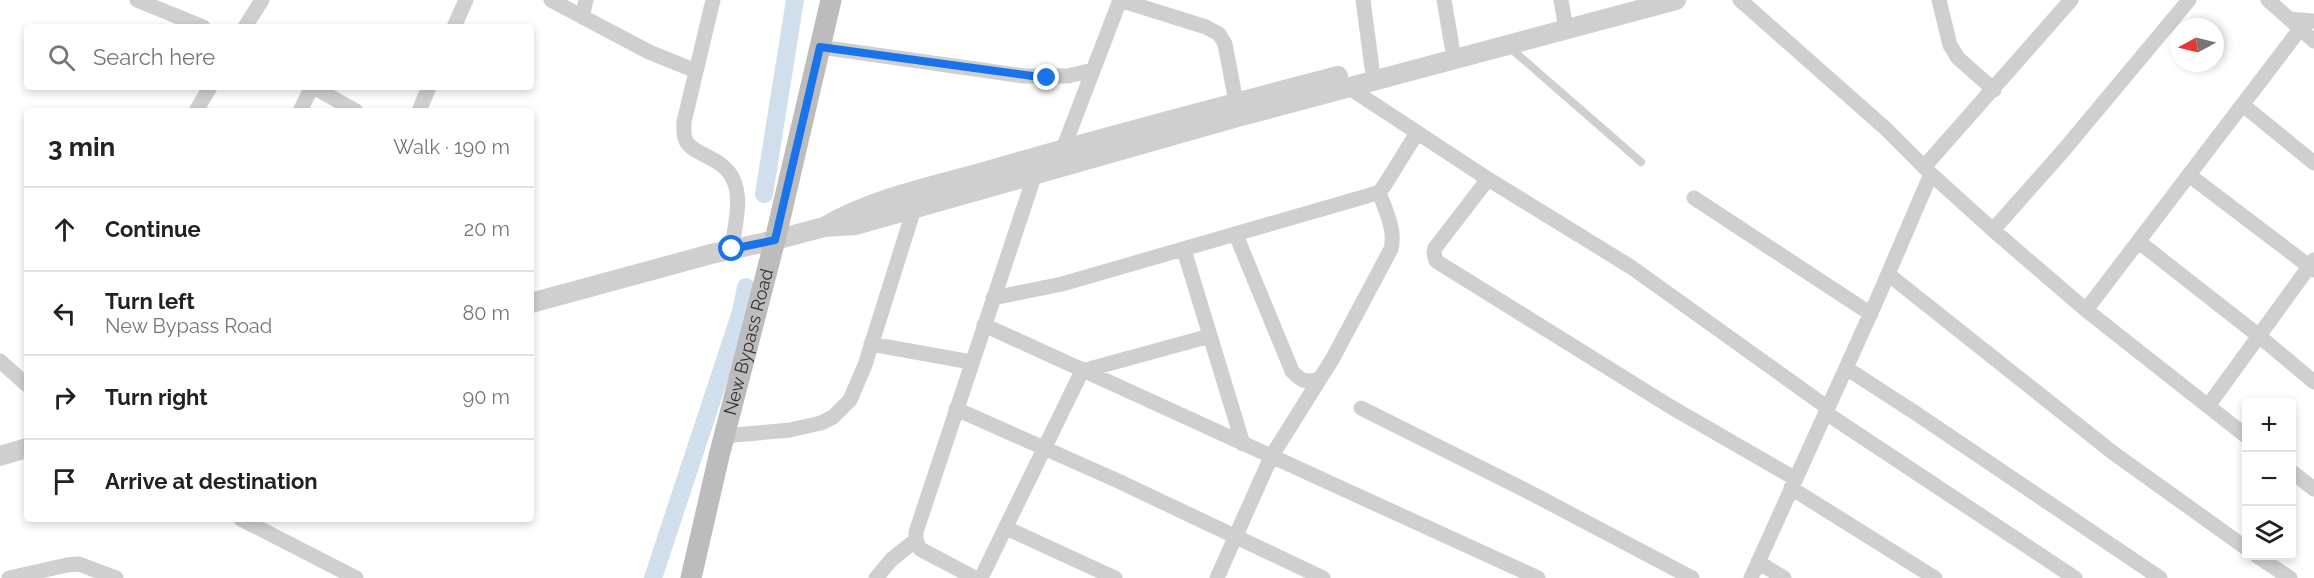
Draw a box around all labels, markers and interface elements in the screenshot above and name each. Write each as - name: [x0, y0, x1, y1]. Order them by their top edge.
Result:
- north arrow: [2170, 18, 2224, 72]
- search box: [24, 24, 534, 90]
- icon: search: [45, 41, 78, 74]
- text: Search here: [93, 44, 215, 70]
- route end: [1033, 64, 1059, 90]
- text: 3 min: [48, 132, 115, 162]
- text: Walk · 190 m: [393, 135, 510, 159]
- icon: ahead: [48, 213, 81, 246]
- text: Continue: [105, 216, 201, 242]
- text: 20 m: [464, 217, 510, 241]
- route start: [718, 235, 744, 261]
- street label: New Bypass Road: [719, 266, 777, 417]
- text: Turn left: [105, 288, 195, 314]
- icon: left: [48, 297, 81, 330]
- text: 80 m: [462, 301, 510, 325]
- text: New Bypass Road: [105, 314, 272, 338]
- icon: right: [48, 381, 81, 414]
- text: Turn right: [105, 384, 208, 410]
- text: 90 m: [463, 385, 510, 409]
- map controls: [2242, 398, 2296, 560]
- button: +: [2242, 398, 2296, 452]
- button: −: [2242, 452, 2296, 506]
- icon: arrive: [48, 465, 81, 498]
- text: Arrive at destination: [105, 468, 318, 494]
- button: layers: [2242, 506, 2296, 560]

